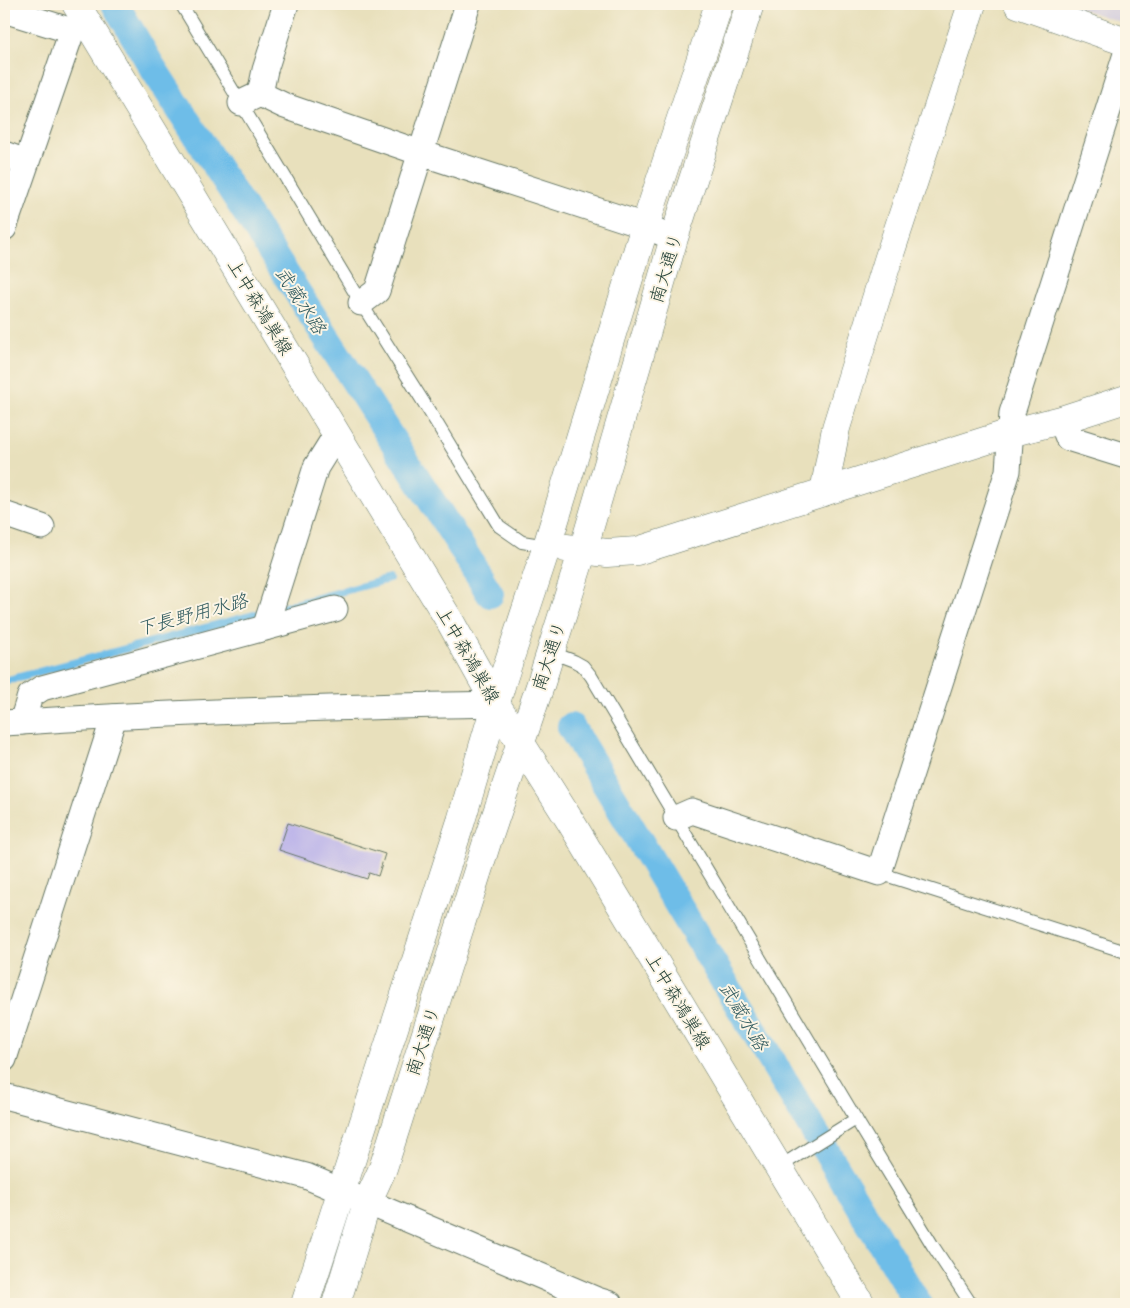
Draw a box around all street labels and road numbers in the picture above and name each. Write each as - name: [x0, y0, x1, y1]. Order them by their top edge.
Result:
- street label: 南大通り: [644, 230, 687, 306]
- street label: 上中森鴻巣線: [223, 255, 298, 359]
- street label: 上中森鴻巣線: [431, 602, 505, 707]
- street label: 南大通り: [526, 618, 571, 694]
- street label: 上中森鴻巣線: [641, 949, 716, 1053]
- street label: 南大通り: [400, 1003, 445, 1079]

